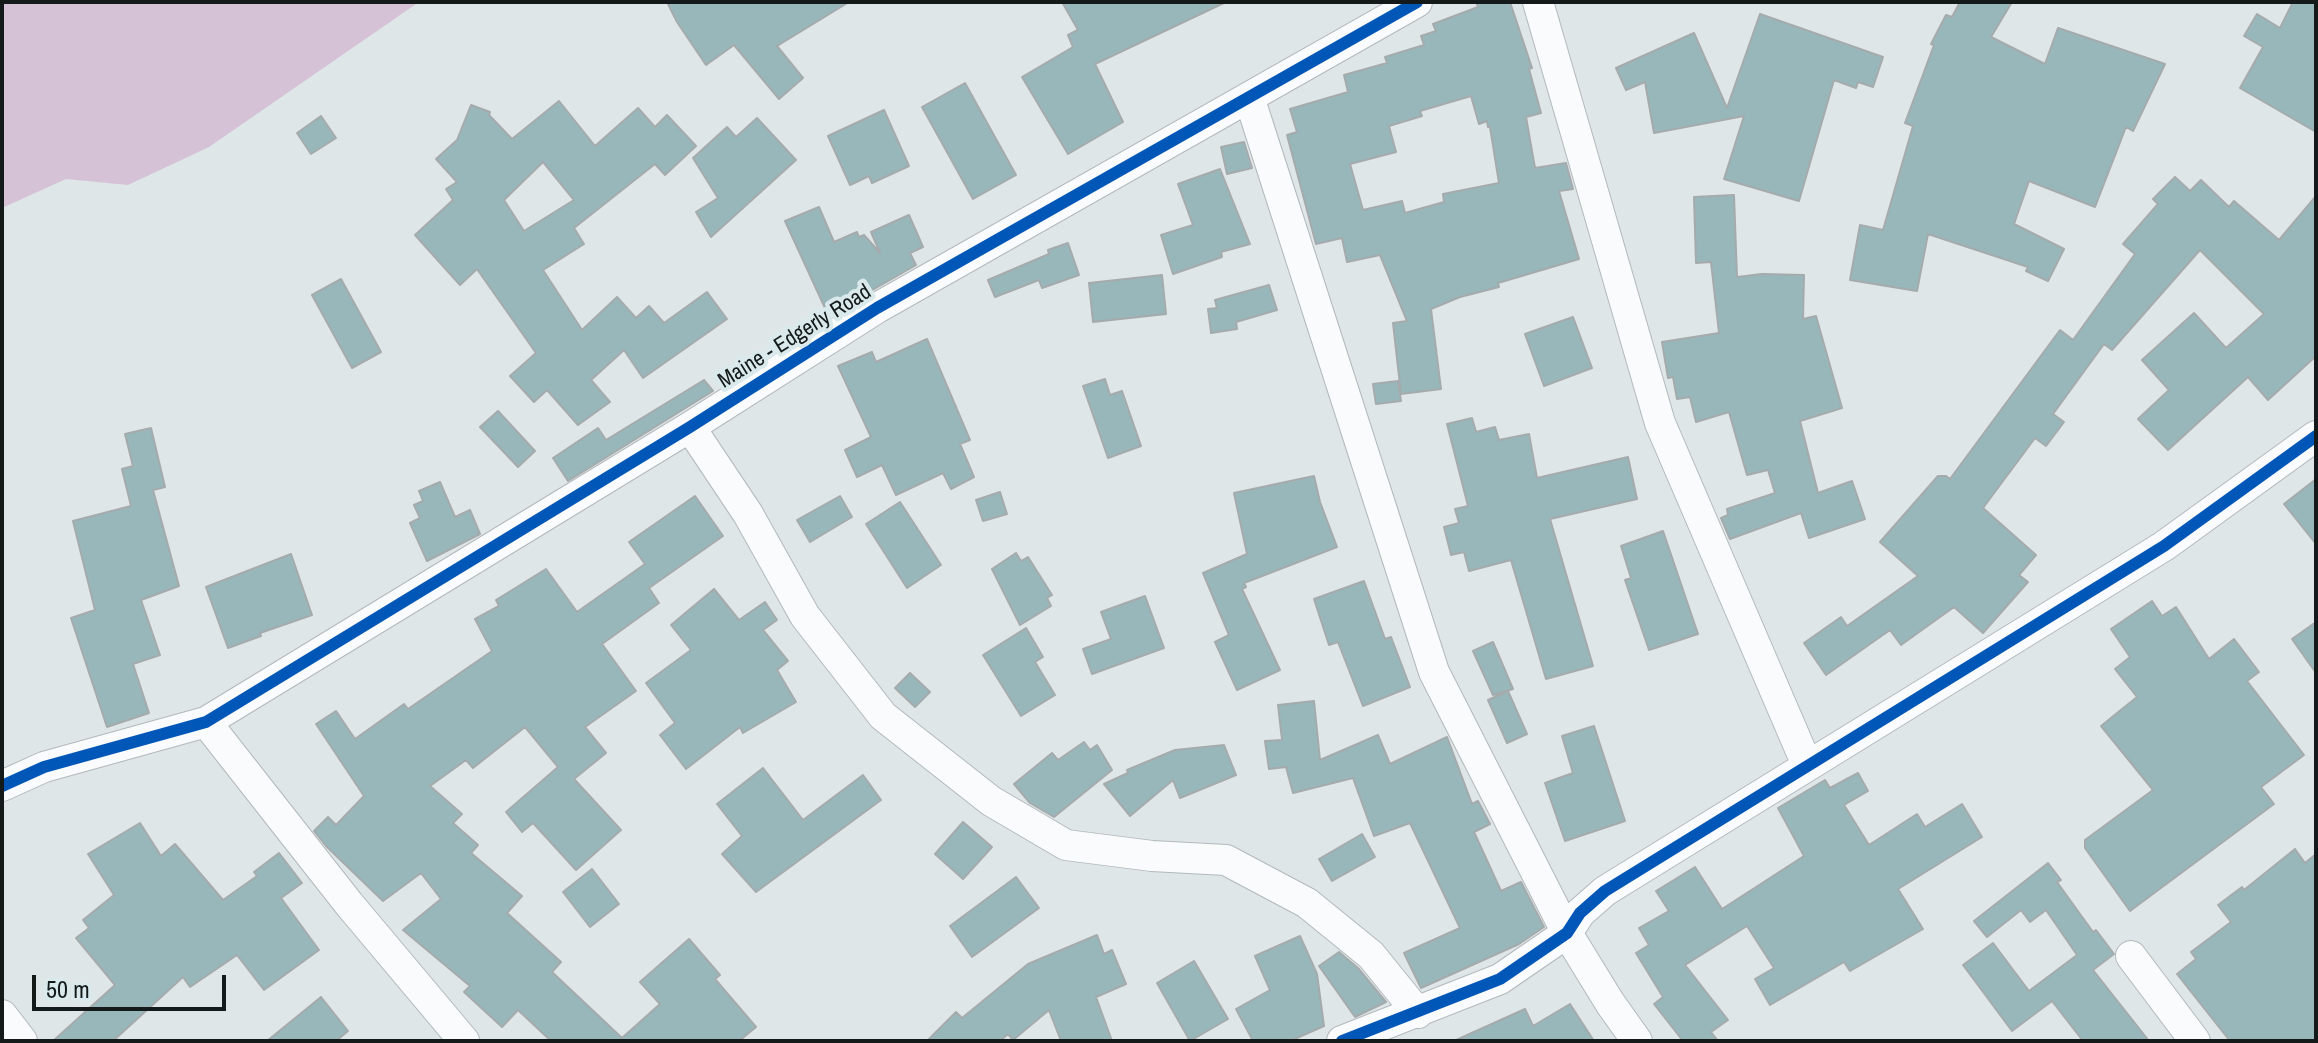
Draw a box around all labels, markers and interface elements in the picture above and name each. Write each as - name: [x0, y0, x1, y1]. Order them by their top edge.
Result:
- street label: Maine - Edgerly Road: [714, 279, 876, 395]
- scale bar: [36, 959, 230, 1009]
- text: 50 m: [46, 973, 90, 1005]

